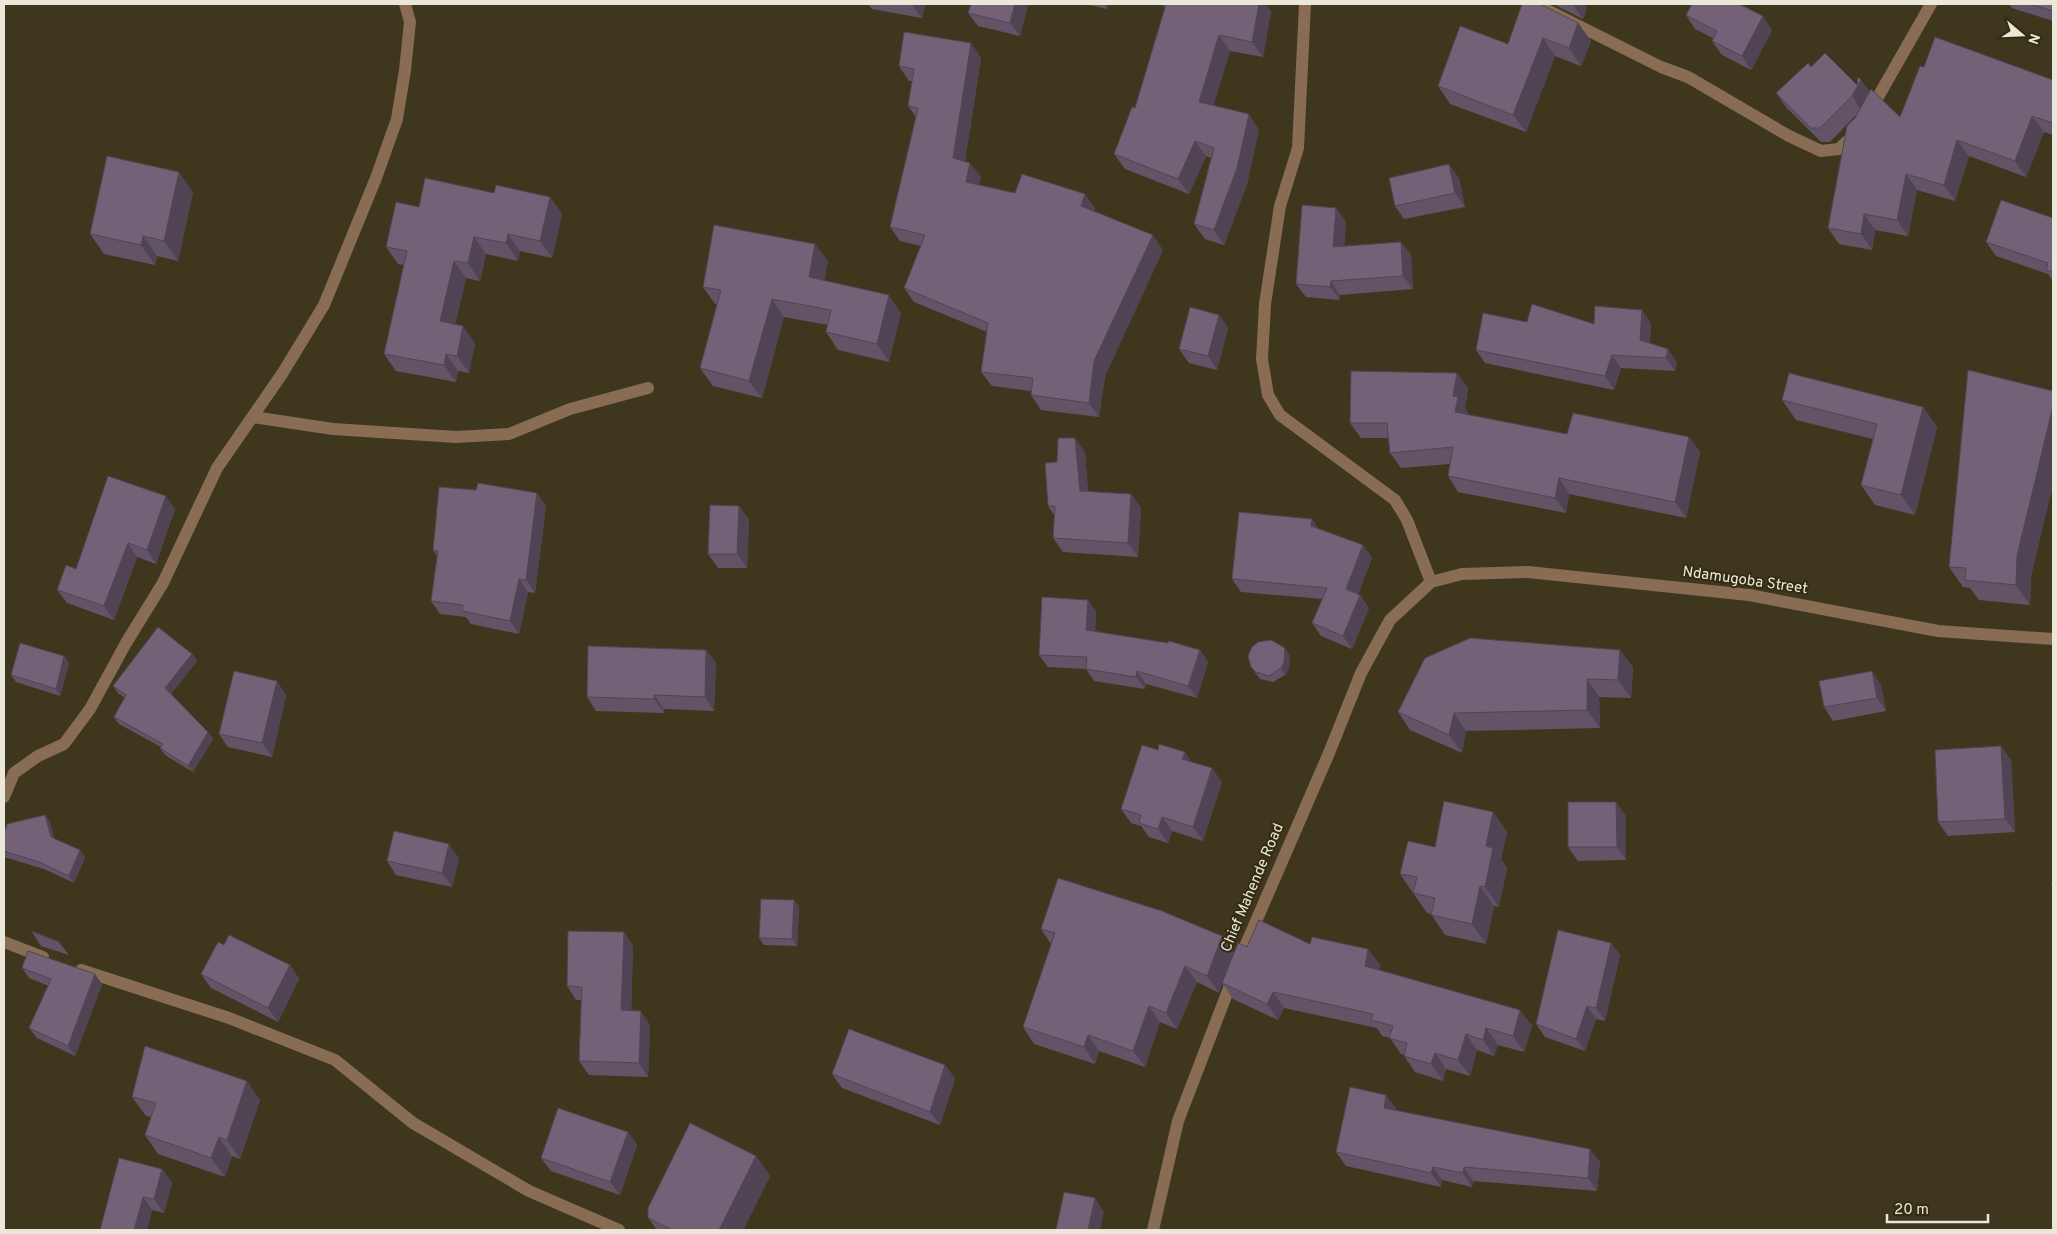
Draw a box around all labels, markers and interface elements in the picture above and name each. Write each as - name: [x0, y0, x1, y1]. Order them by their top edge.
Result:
- north arrow: [1997, 10, 2047, 60]
- text: N: [2023, 31, 2043, 46]
- street label: Ndamugoba Street: [1681, 563, 1809, 599]
- street label: Chief Mahende Road: [1217, 821, 1289, 955]
- scale bar: [1887, 1192, 1988, 1224]
- text: 20 m: [1894, 1201, 1929, 1220]

